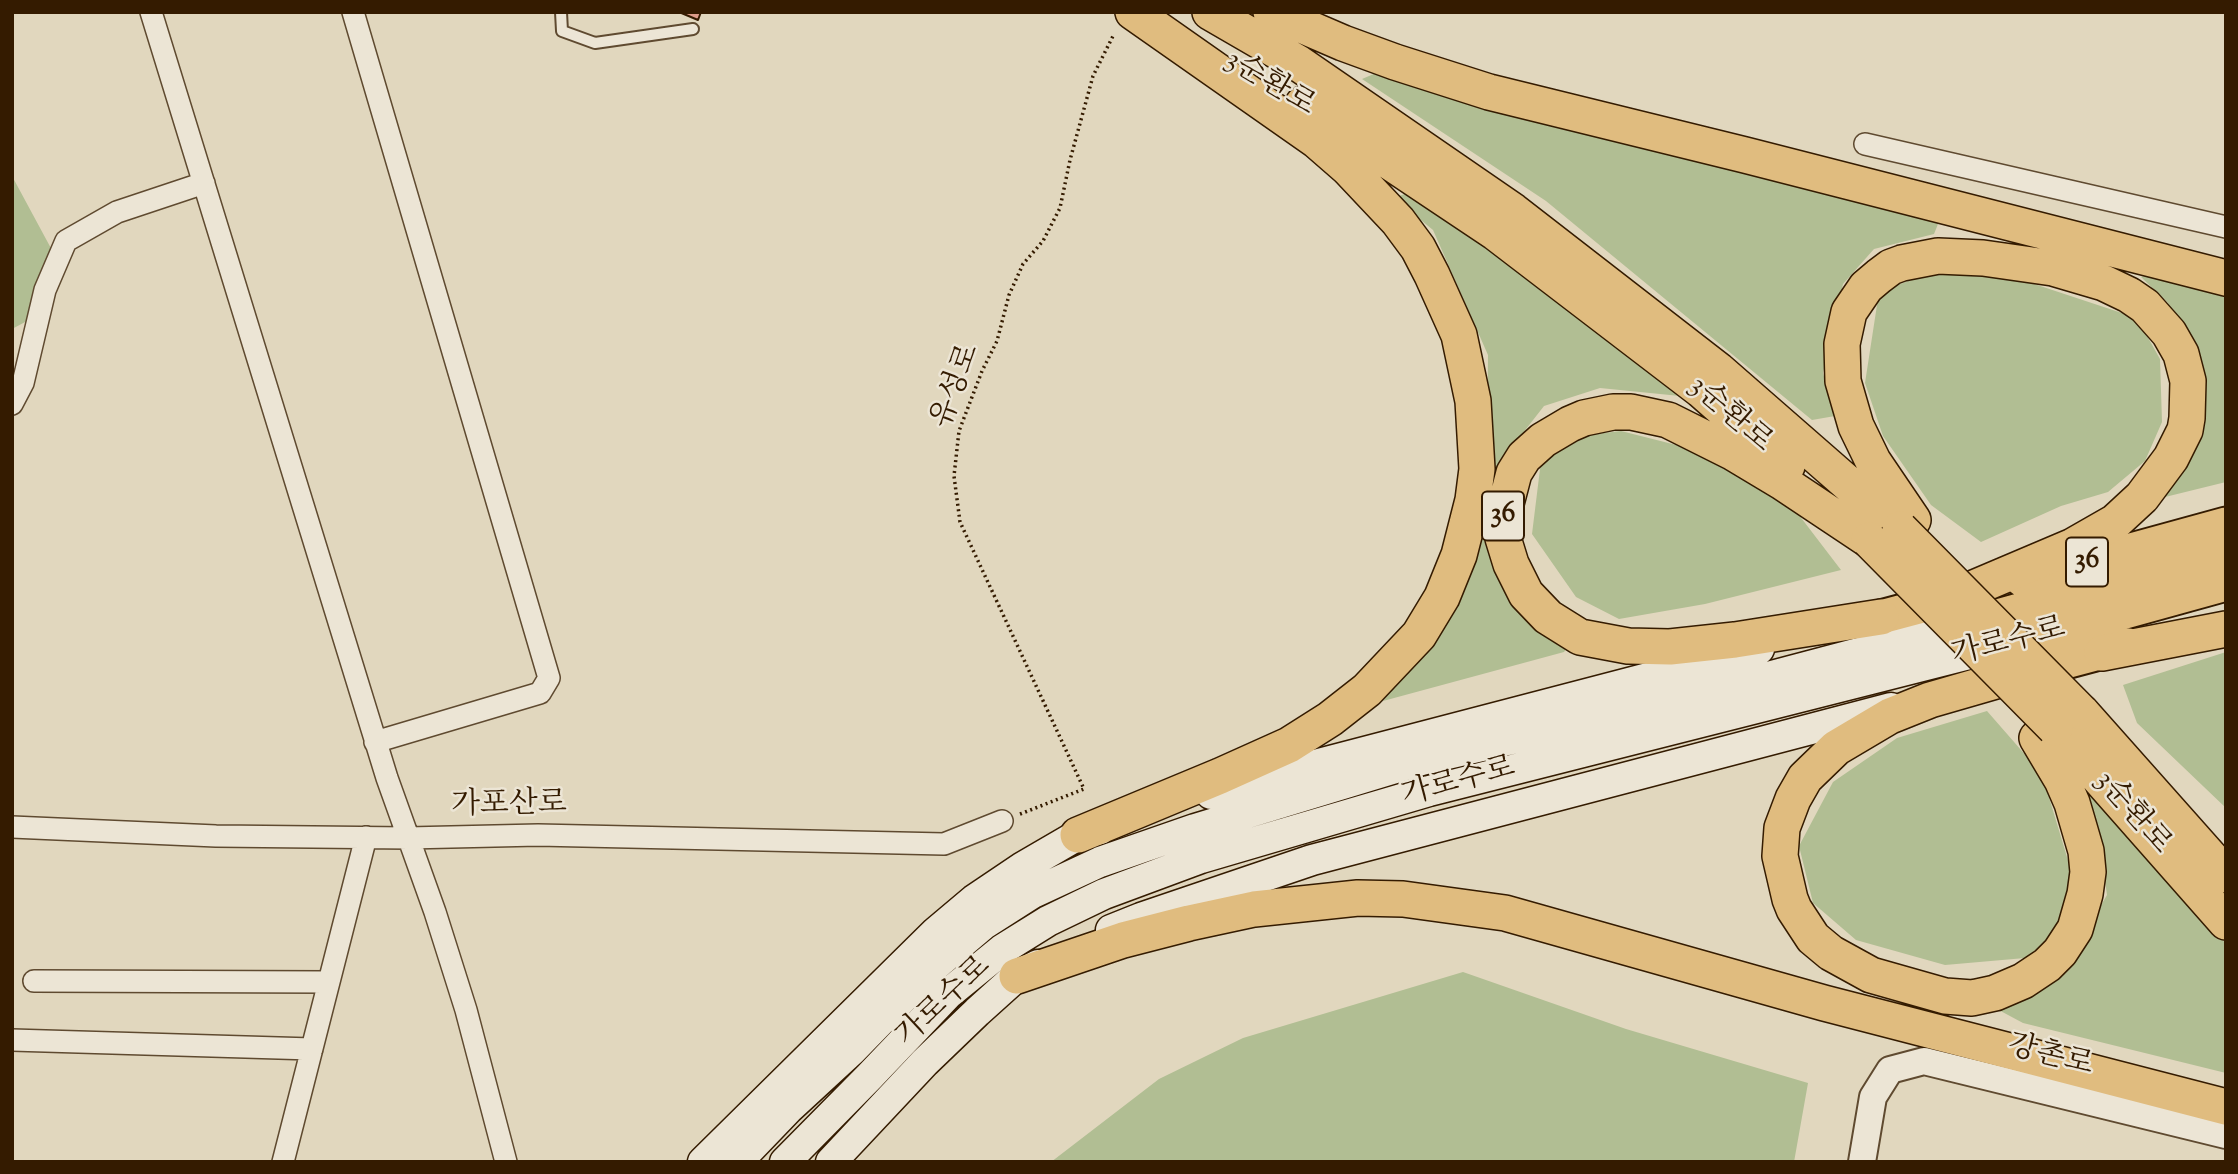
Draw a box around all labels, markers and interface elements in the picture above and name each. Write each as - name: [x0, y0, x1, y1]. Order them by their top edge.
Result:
- street label: 3순환로: [1217, 44, 1321, 126]
- street label: 유성로: [926, 340, 990, 434]
- street label: 3순환로: [1680, 370, 1778, 462]
- road number: 36: [1482, 491, 1524, 540]
- road number: 36: [2066, 538, 2108, 586]
- street label: 가로수로: [1948, 613, 2070, 675]
- street label: 가로수로: [1398, 752, 1520, 816]
- street label: 3순환로: [2085, 765, 2177, 863]
- street label: 가포산로: [451, 788, 567, 826]
- street label: 가로수로: [890, 950, 1000, 1056]
- street label: 강촌로: [2003, 1030, 2097, 1086]

